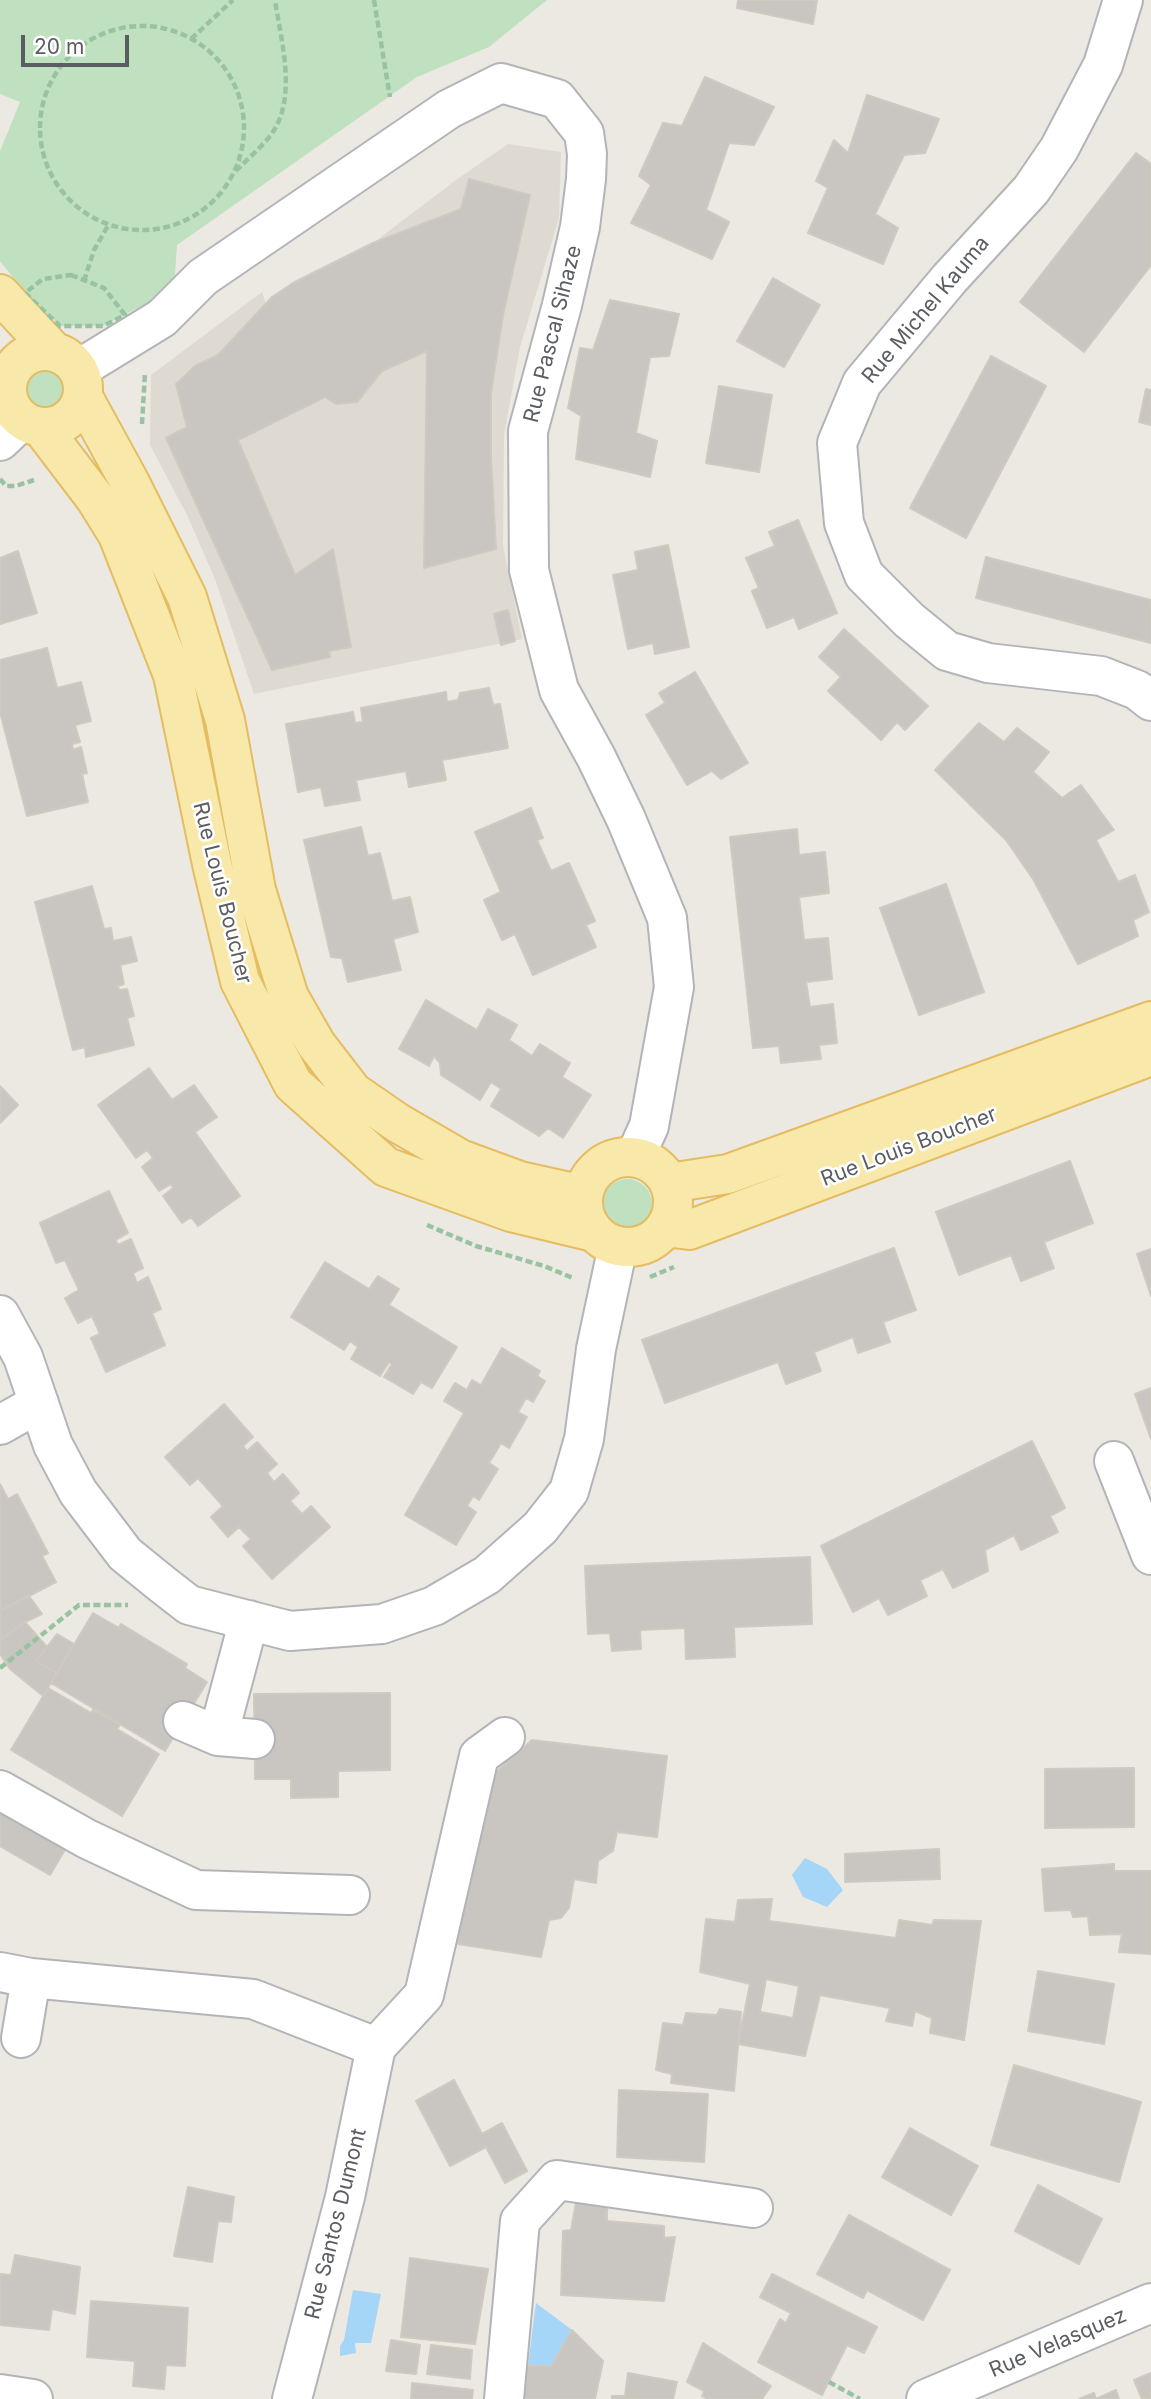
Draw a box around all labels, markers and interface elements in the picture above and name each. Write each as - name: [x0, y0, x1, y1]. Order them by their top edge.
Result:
- scale bar: [24, 21, 133, 65]
- text: 20 m: [34, 34, 84, 59]
- street label: Rue Michel Kauma: [857, 231, 995, 389]
- street label: Rue Pascal Sihaze: [519, 243, 587, 425]
- street label: Rue Louis Boucher: [187, 800, 257, 986]
- street label: Rue Louis Boucher: [817, 1102, 1001, 1192]
- street label: Rue Santos Dumont: [300, 2126, 372, 2322]
- street label: Rue Velasquez: [986, 2303, 1130, 2383]

